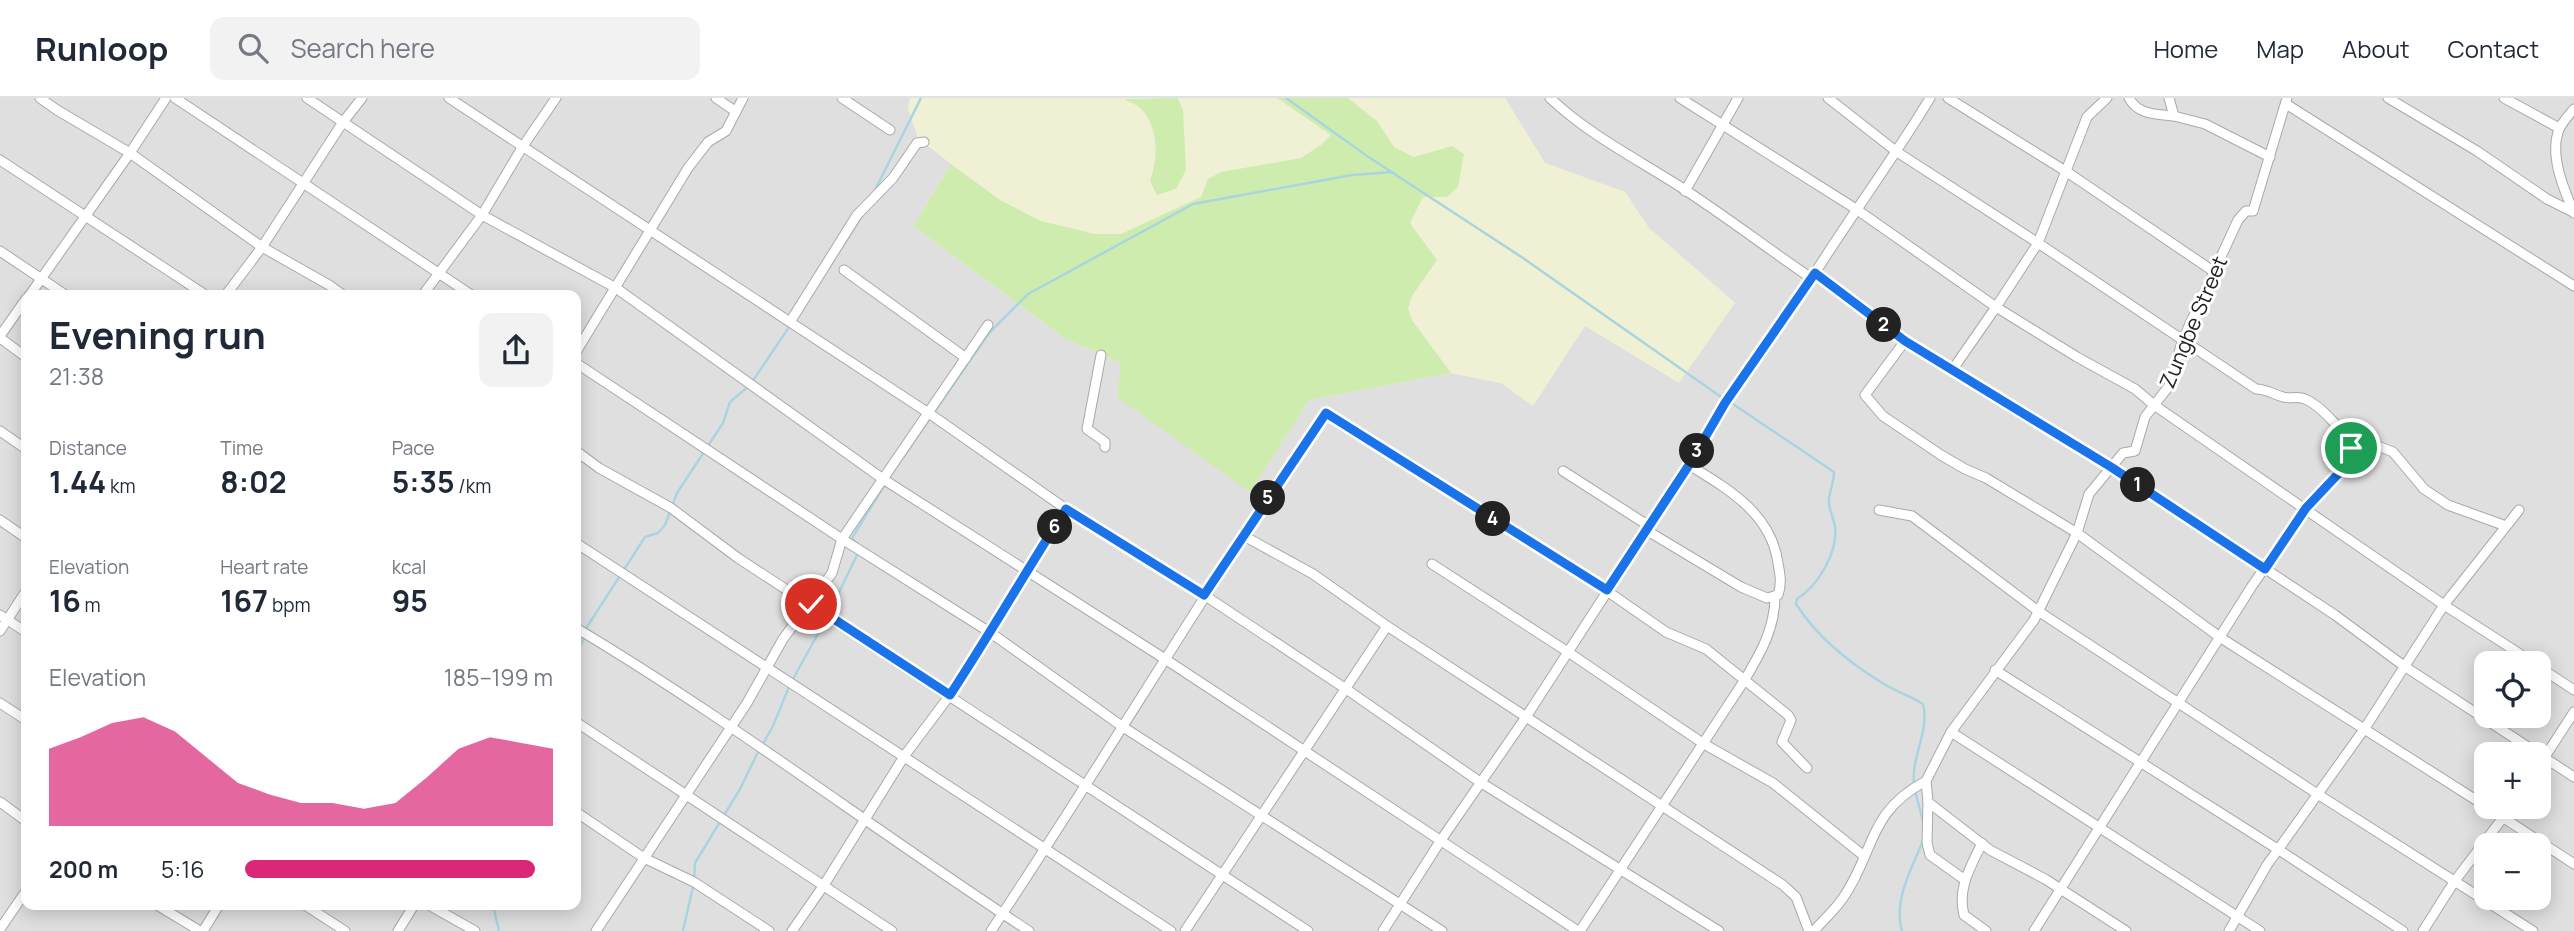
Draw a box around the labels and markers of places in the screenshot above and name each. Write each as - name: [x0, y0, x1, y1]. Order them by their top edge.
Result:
- pin: 2: [1867, 308, 1902, 342]
- pin: [2321, 418, 2381, 478]
- pin: 3: [1680, 434, 1714, 468]
- pin: 1: [2120, 468, 2156, 502]
- pin: 5: [1250, 480, 1286, 516]
- pin: 4: [1476, 502, 1510, 536]
- pin: 6: [1038, 510, 1072, 544]
- pin: [781, 574, 841, 634]

